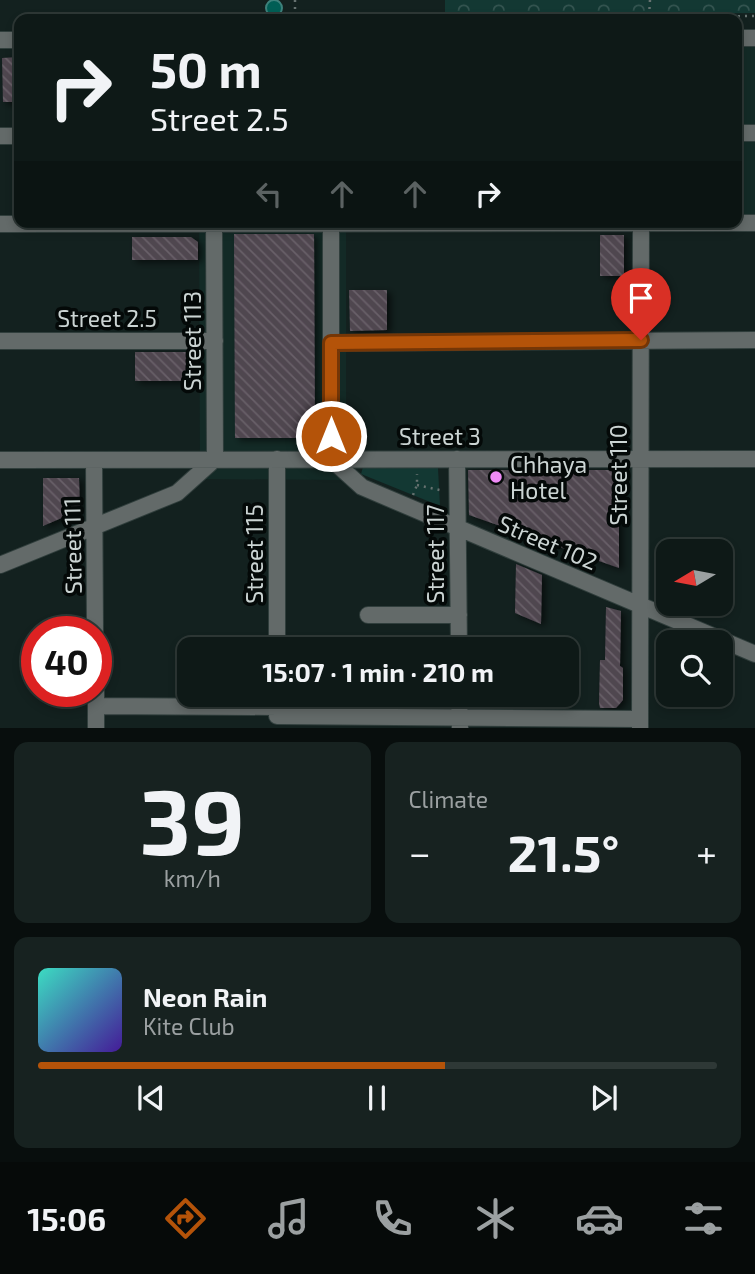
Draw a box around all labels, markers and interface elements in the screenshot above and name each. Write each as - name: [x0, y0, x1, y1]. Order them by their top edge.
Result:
- text: 50 m: [150, 39, 262, 98]
- icon: right: [35, 42, 126, 133]
- text: Street 2.5: [150, 99, 289, 137]
- icon: left: [250, 175, 288, 213]
- icon: ahead: [323, 175, 361, 213]
- icon: ahead: [396, 175, 434, 213]
- icon: right: [469, 175, 507, 213]
- pin: [611, 268, 671, 340]
- icon: arrive: [622, 279, 660, 317]
- street label: Street 113: [178, 291, 206, 391]
- street label: Street 2.5: [57, 304, 157, 332]
- position arrow: [294, 399, 368, 473]
- street label: Street 3: [399, 422, 481, 450]
- street label: Street 110: [604, 424, 632, 526]
- place label: Chhaya Hotel: [510, 450, 587, 504]
- marker: Chhaya Hotel: [488, 469, 504, 485]
- street label: Street 111: [57, 498, 87, 594]
- street label: Street 115: [240, 504, 268, 604]
- street label: Street 117: [421, 504, 449, 604]
- street label: Street 102: [494, 509, 602, 575]
- north arrow: [656, 539, 733, 616]
- map controls: [656, 539, 733, 707]
- speed limit sign: 40: [21, 616, 112, 707]
- button: search: [656, 630, 733, 707]
- text: 15:07 · 1 min · 210 m: [262, 656, 494, 687]
- text: 39: [140, 764, 245, 873]
- text: Climate: [409, 785, 488, 813]
- text: 21.5°: [507, 820, 619, 882]
- text: −: [409, 829, 431, 875]
- text: +: [696, 829, 717, 875]
- text: km/h: [164, 864, 221, 892]
- text: Neon Rain: [143, 981, 267, 1012]
- text: Kite Club: [143, 1012, 235, 1040]
- icon: previous: [132, 1079, 170, 1117]
- icon: pause: [358, 1079, 396, 1117]
- icon: next: [585, 1079, 623, 1117]
- icon: directions: [161, 1194, 210, 1243]
- icon: music: [264, 1194, 313, 1243]
- icon: phone: [368, 1194, 417, 1243]
- icon: climate: [471, 1194, 520, 1243]
- icon: car: [575, 1194, 624, 1243]
- icon: filters: [679, 1194, 728, 1243]
- text: 15:06: [27, 1199, 106, 1237]

